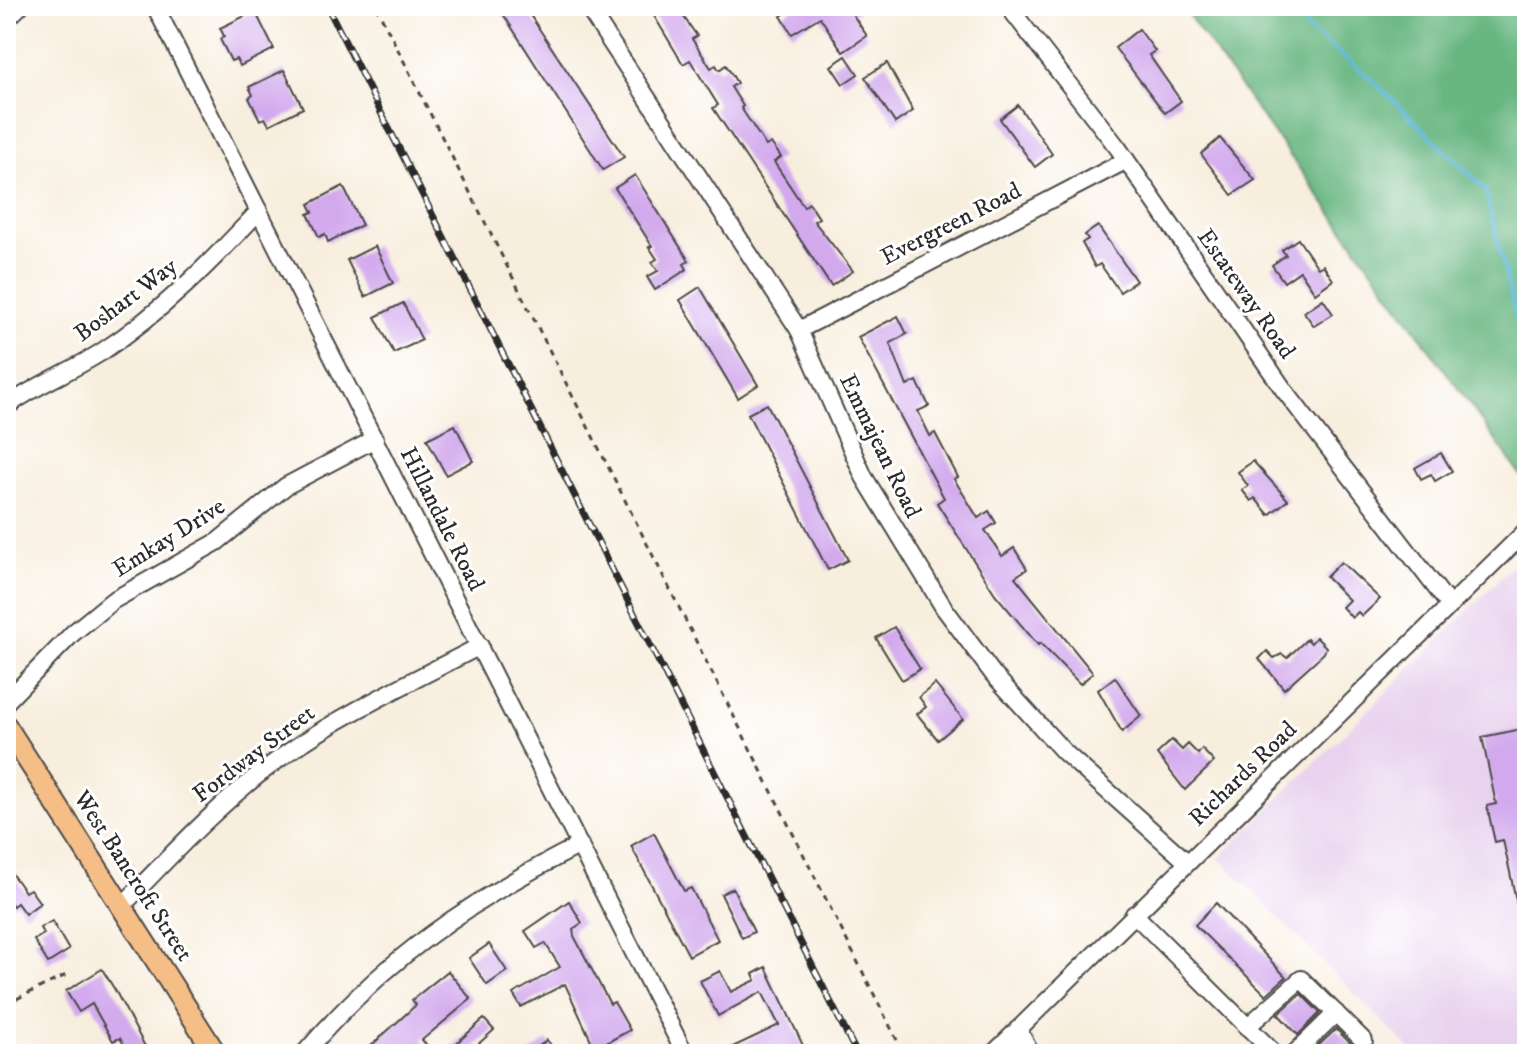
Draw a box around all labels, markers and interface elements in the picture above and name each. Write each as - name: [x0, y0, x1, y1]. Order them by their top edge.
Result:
- street label: Evergreen Road: [876, 176, 1026, 272]
- street label: Estateway Road: [1190, 223, 1302, 365]
- street label: Boshart Way: [68, 251, 184, 349]
- street label: Emmajean Road: [832, 369, 928, 523]
- street label: Hillandale Road: [393, 442, 491, 596]
- street label: Emkay Drive: [107, 492, 231, 584]
- street label: Fordway Street: [187, 698, 321, 810]
- street label: Richards Road: [1183, 715, 1303, 833]
- street label: West Bancroft Street: [66, 784, 200, 967]

